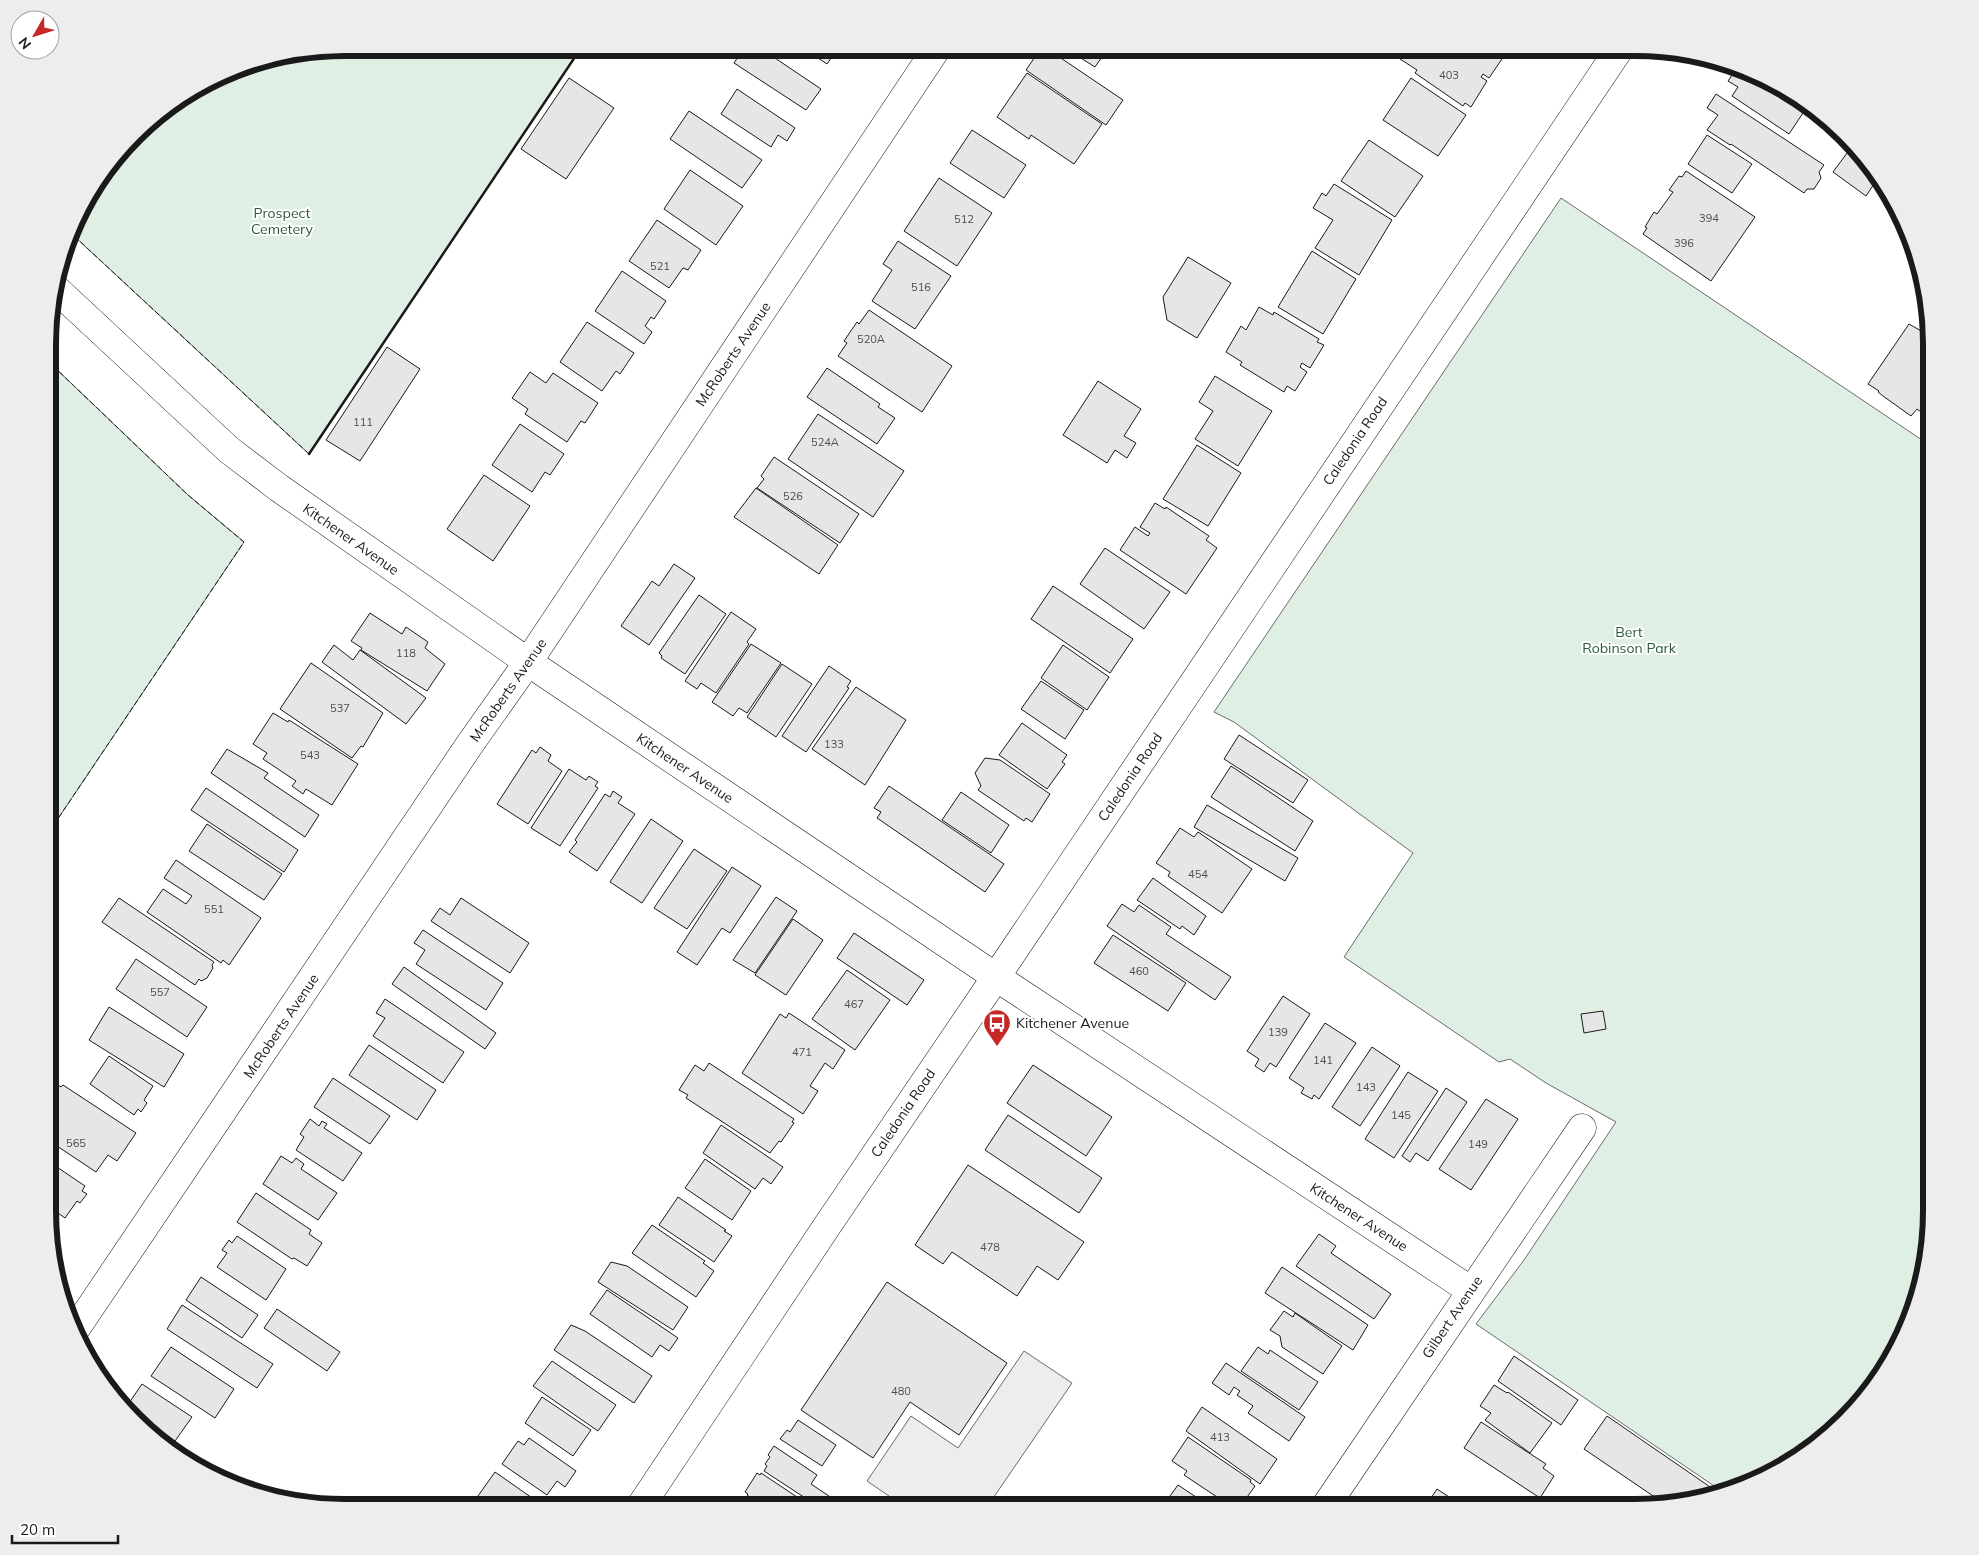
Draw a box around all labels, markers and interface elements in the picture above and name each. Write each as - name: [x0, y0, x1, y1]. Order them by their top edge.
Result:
- north arrow: [10, 10, 60, 60]
- text: N: [15, 33, 35, 53]
- house number: 403: [1439, 68, 1459, 82]
- park label: Prospect Cemetery: [251, 204, 314, 238]
- house number: 394: [1699, 211, 1719, 225]
- house number: 512: [954, 212, 974, 226]
- house number: 396: [1674, 236, 1694, 250]
- house number: 521: [650, 259, 670, 273]
- house number: 516: [911, 280, 931, 294]
- street label: McRoberts Avenue: [691, 298, 775, 410]
- house number: 520A: [857, 332, 885, 346]
- street label: Caledonia Road: [1319, 393, 1391, 489]
- house number: 111: [353, 415, 373, 429]
- house number: 524A: [811, 435, 839, 449]
- house number: 526: [783, 489, 803, 503]
- street label: Kitchener Avenue: [300, 499, 402, 579]
- park label: Bert Robinson Park: [1582, 623, 1677, 657]
- street label: McRoberts Avenue: [466, 635, 550, 745]
- house number: 118: [396, 646, 416, 660]
- house number: 537: [330, 701, 350, 715]
- street label: Kitchener Avenue: [633, 729, 737, 807]
- street label: Caledonia Road: [1094, 729, 1166, 825]
- house number: 133: [824, 737, 844, 751]
- house number: 543: [300, 748, 320, 762]
- house number: 454: [1188, 867, 1208, 881]
- house number: 551: [204, 902, 224, 916]
- house number: 460: [1129, 964, 1149, 978]
- street label: McRoberts Avenue: [239, 970, 323, 1082]
- house number: 557: [150, 985, 170, 999]
- house number: 467: [844, 997, 864, 1011]
- bus stop icon: Kitchener Avenue: [982, 1008, 1012, 1047]
- place label: Kitchener Avenue: [1016, 1014, 1129, 1032]
- house number: 139: [1268, 1025, 1288, 1039]
- house number: 471: [792, 1045, 812, 1059]
- house number: 141: [1313, 1053, 1333, 1067]
- street label: Caledonia Road: [867, 1065, 939, 1161]
- house number: 143: [1356, 1080, 1376, 1094]
- house number: 145: [1391, 1108, 1411, 1122]
- house number: 565: [66, 1136, 86, 1150]
- house number: 149: [1468, 1137, 1488, 1151]
- street label: Kitchener Avenue: [1307, 1179, 1411, 1255]
- house number: 478: [980, 1240, 1000, 1254]
- street label: Gilbert Avenue: [1418, 1272, 1486, 1362]
- house number: 480: [891, 1384, 911, 1398]
- house number: 413: [1210, 1430, 1230, 1444]
- scale bar: [12, 1512, 119, 1544]
- text: 20 m: [20, 1520, 55, 1539]

